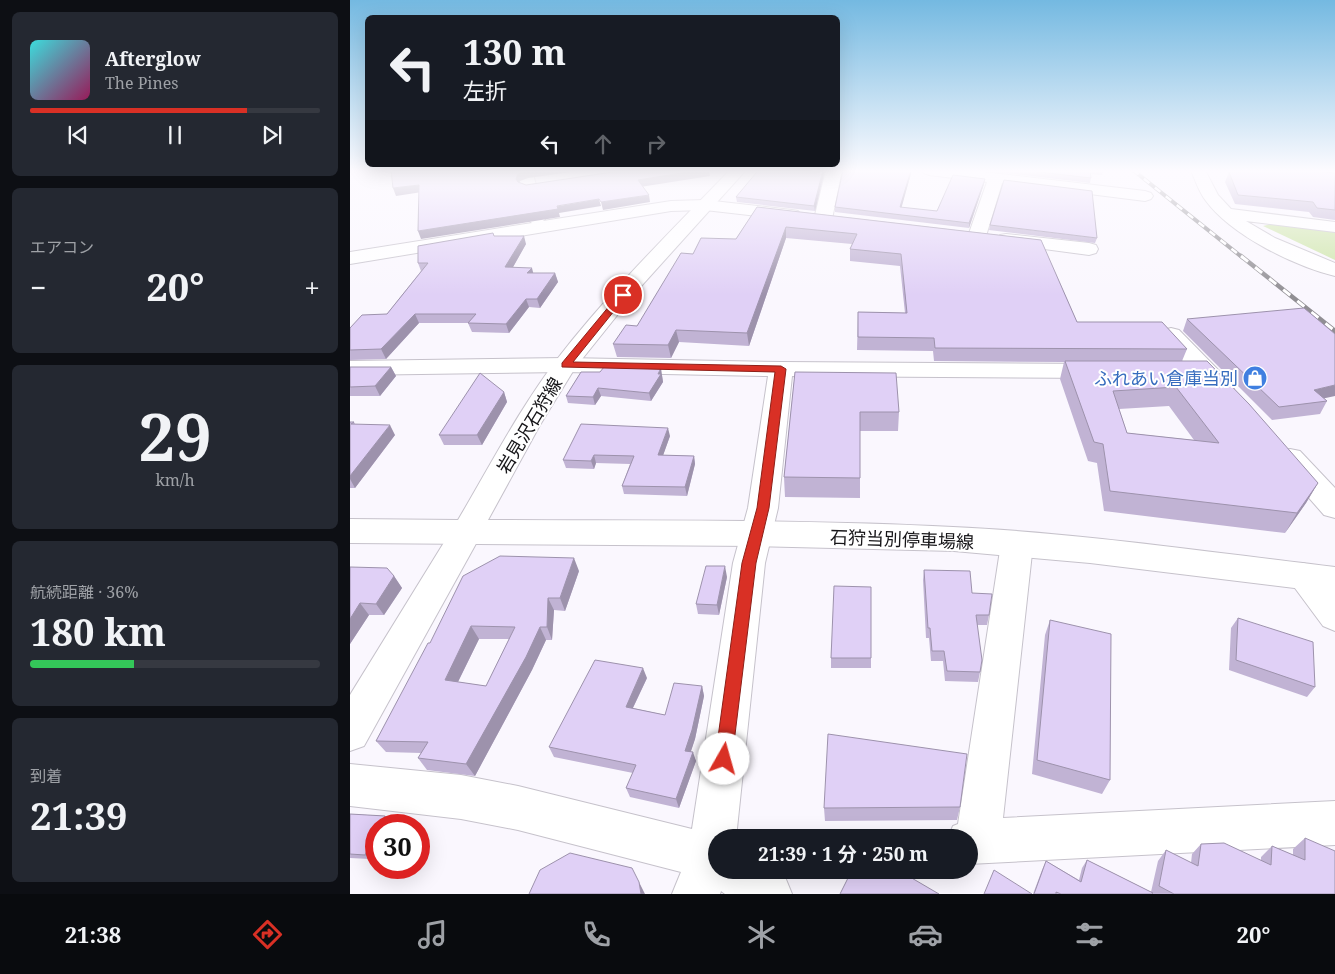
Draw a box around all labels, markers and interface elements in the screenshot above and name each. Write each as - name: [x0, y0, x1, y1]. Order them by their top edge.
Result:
- text: 130 m: [463, 28, 566, 75]
- icon: left: [380, 35, 445, 100]
- text: Afterglow: [105, 46, 201, 72]
- text: The Pines: [105, 72, 179, 94]
- text: 左折: [463, 75, 507, 105]
- icon: previous: [64, 121, 92, 149]
- icon: pause: [161, 121, 189, 149]
- icon: next: [258, 121, 286, 149]
- icon: left: [536, 130, 564, 158]
- icon: ahead: [589, 130, 617, 158]
- icon: right: [642, 130, 670, 158]
- text: エアコン: [30, 236, 94, 258]
- text: 20°: [146, 260, 204, 312]
- text: −: [30, 268, 46, 306]
- text: +: [304, 268, 320, 306]
- pin: [602, 274, 644, 316]
- icon: arrive: [609, 281, 637, 309]
- shop icon: ふれあい倉庫当別: [1242, 365, 1268, 391]
- place label: ふれあい倉庫当別: [1094, 366, 1238, 390]
- street label: 岩見沢石狩線: [491, 373, 567, 477]
- text: 29: [138, 392, 212, 480]
- text: km/h: [155, 469, 195, 491]
- street label: 石狩当別停車場線: [830, 524, 974, 554]
- text: 航続距離 · 36%: [30, 581, 139, 603]
- text: 180 km: [30, 605, 166, 657]
- position arrow: [697, 732, 749, 784]
- text: 到着: [30, 765, 62, 787]
- text: 21:39: [30, 789, 127, 841]
- speed limit sign: 30: [365, 814, 430, 879]
- text: 21:39 · 1 分 · 250 m: [758, 841, 928, 867]
- icon: directions: [250, 917, 285, 952]
- icon: music: [415, 917, 450, 952]
- icon: phone: [579, 917, 614, 952]
- icon: climate: [744, 917, 779, 952]
- icon: car: [908, 917, 943, 952]
- icon: filters: [1072, 917, 1107, 952]
- text: 21:38: [65, 919, 121, 949]
- text: 20°: [1237, 919, 1270, 949]

